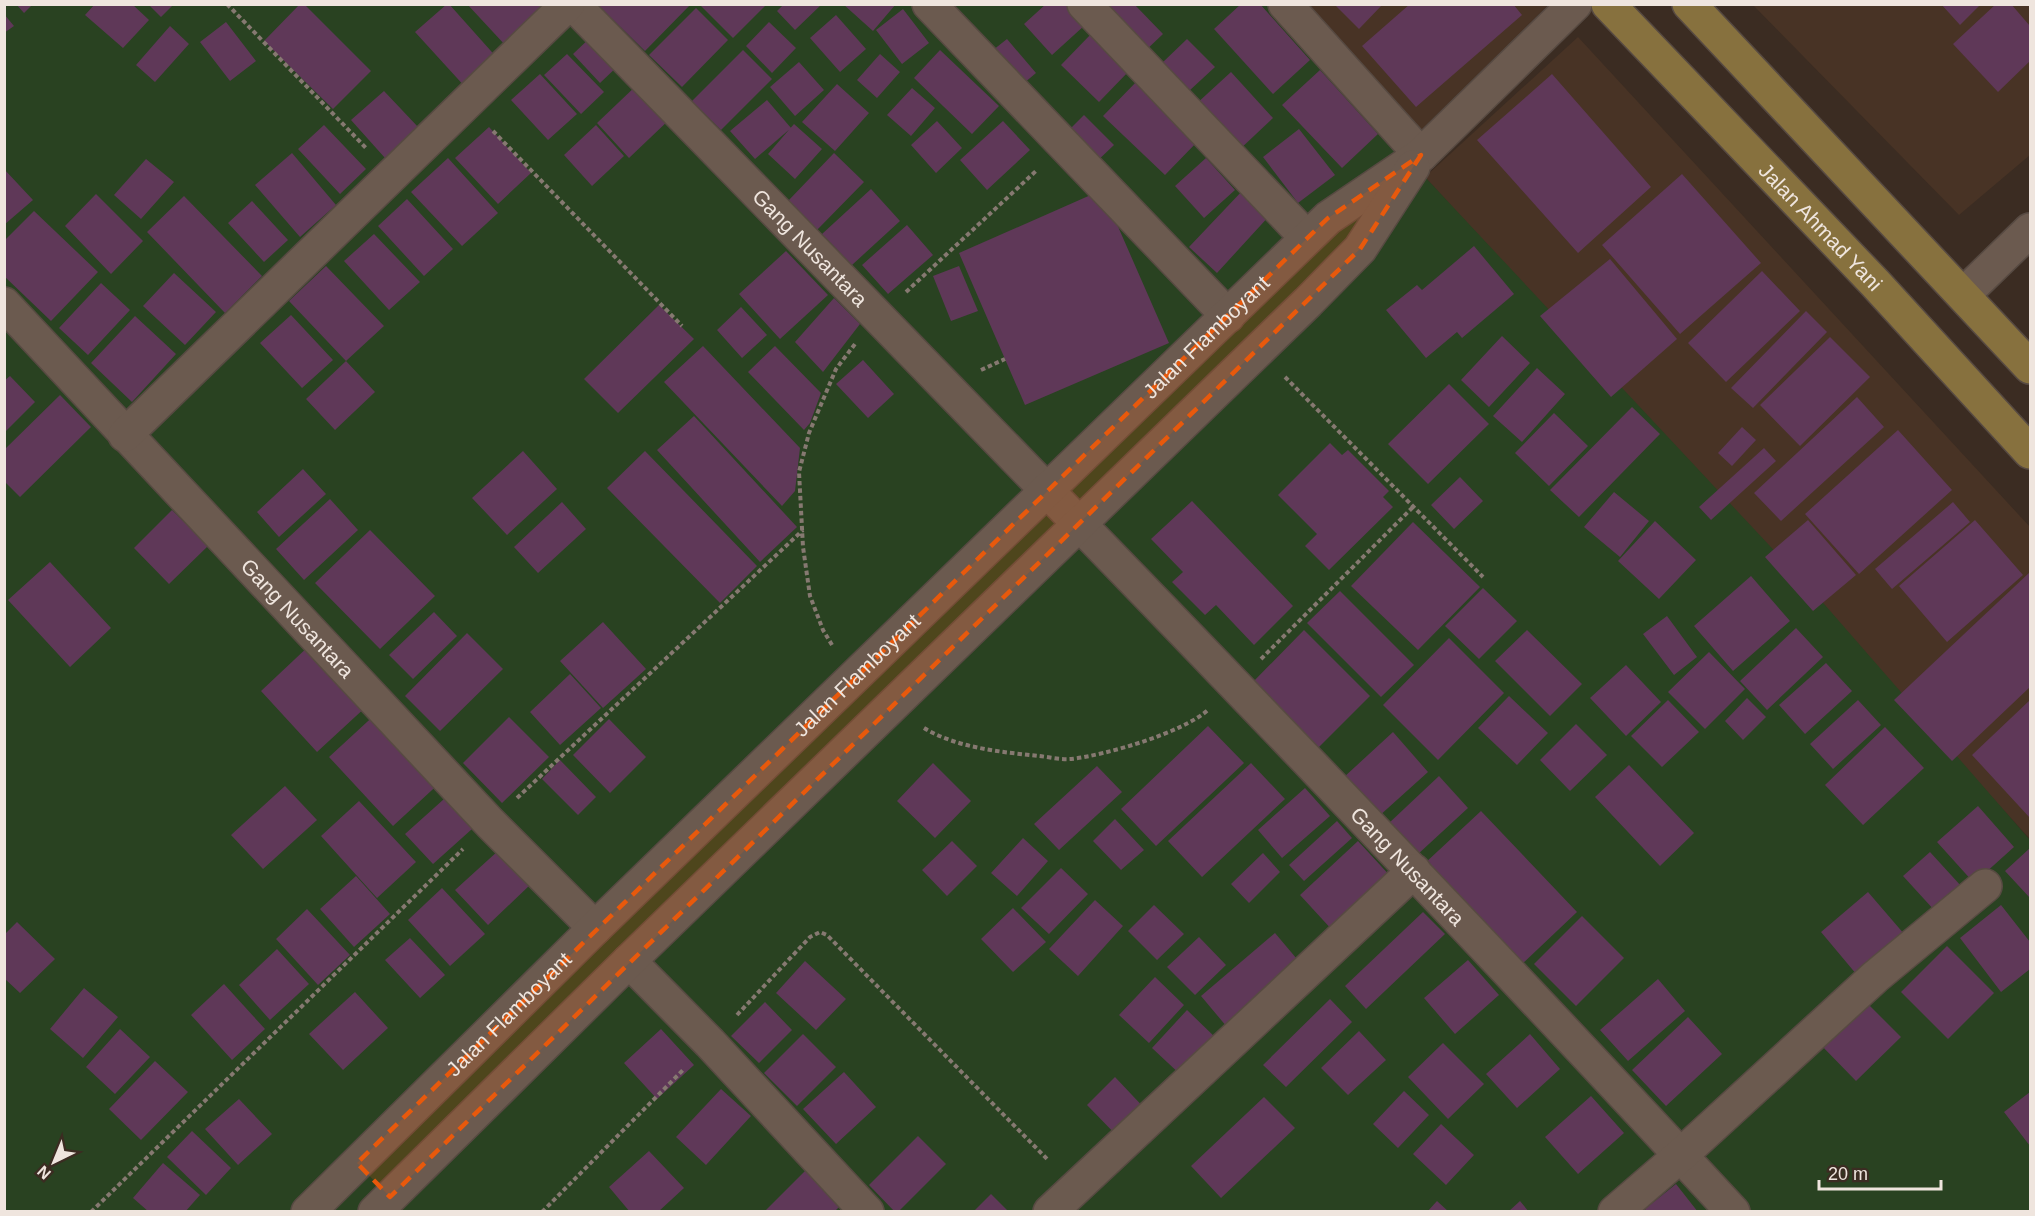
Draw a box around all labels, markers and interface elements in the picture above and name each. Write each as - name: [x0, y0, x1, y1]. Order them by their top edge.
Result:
- street label: Jalan Ahmad Yani: [1755, 158, 1887, 295]
- street label: Gang Nusantara: [748, 184, 873, 311]
- street label: Jalan Flamboyant: [1138, 270, 1273, 402]
- street label: Gang Nusantara: [237, 554, 359, 682]
- street label: Jalan Flamboyant: [789, 609, 924, 741]
- street label: Gang Nusantara: [1346, 802, 1470, 930]
- street label: Jalan Flamboyant: [441, 947, 576, 1080]
- north arrow: [24, 1132, 84, 1192]
- scale bar: [1819, 1153, 1940, 1191]
- text: N: [34, 1162, 54, 1183]
- text: 20 m: [1828, 1164, 1868, 1184]

